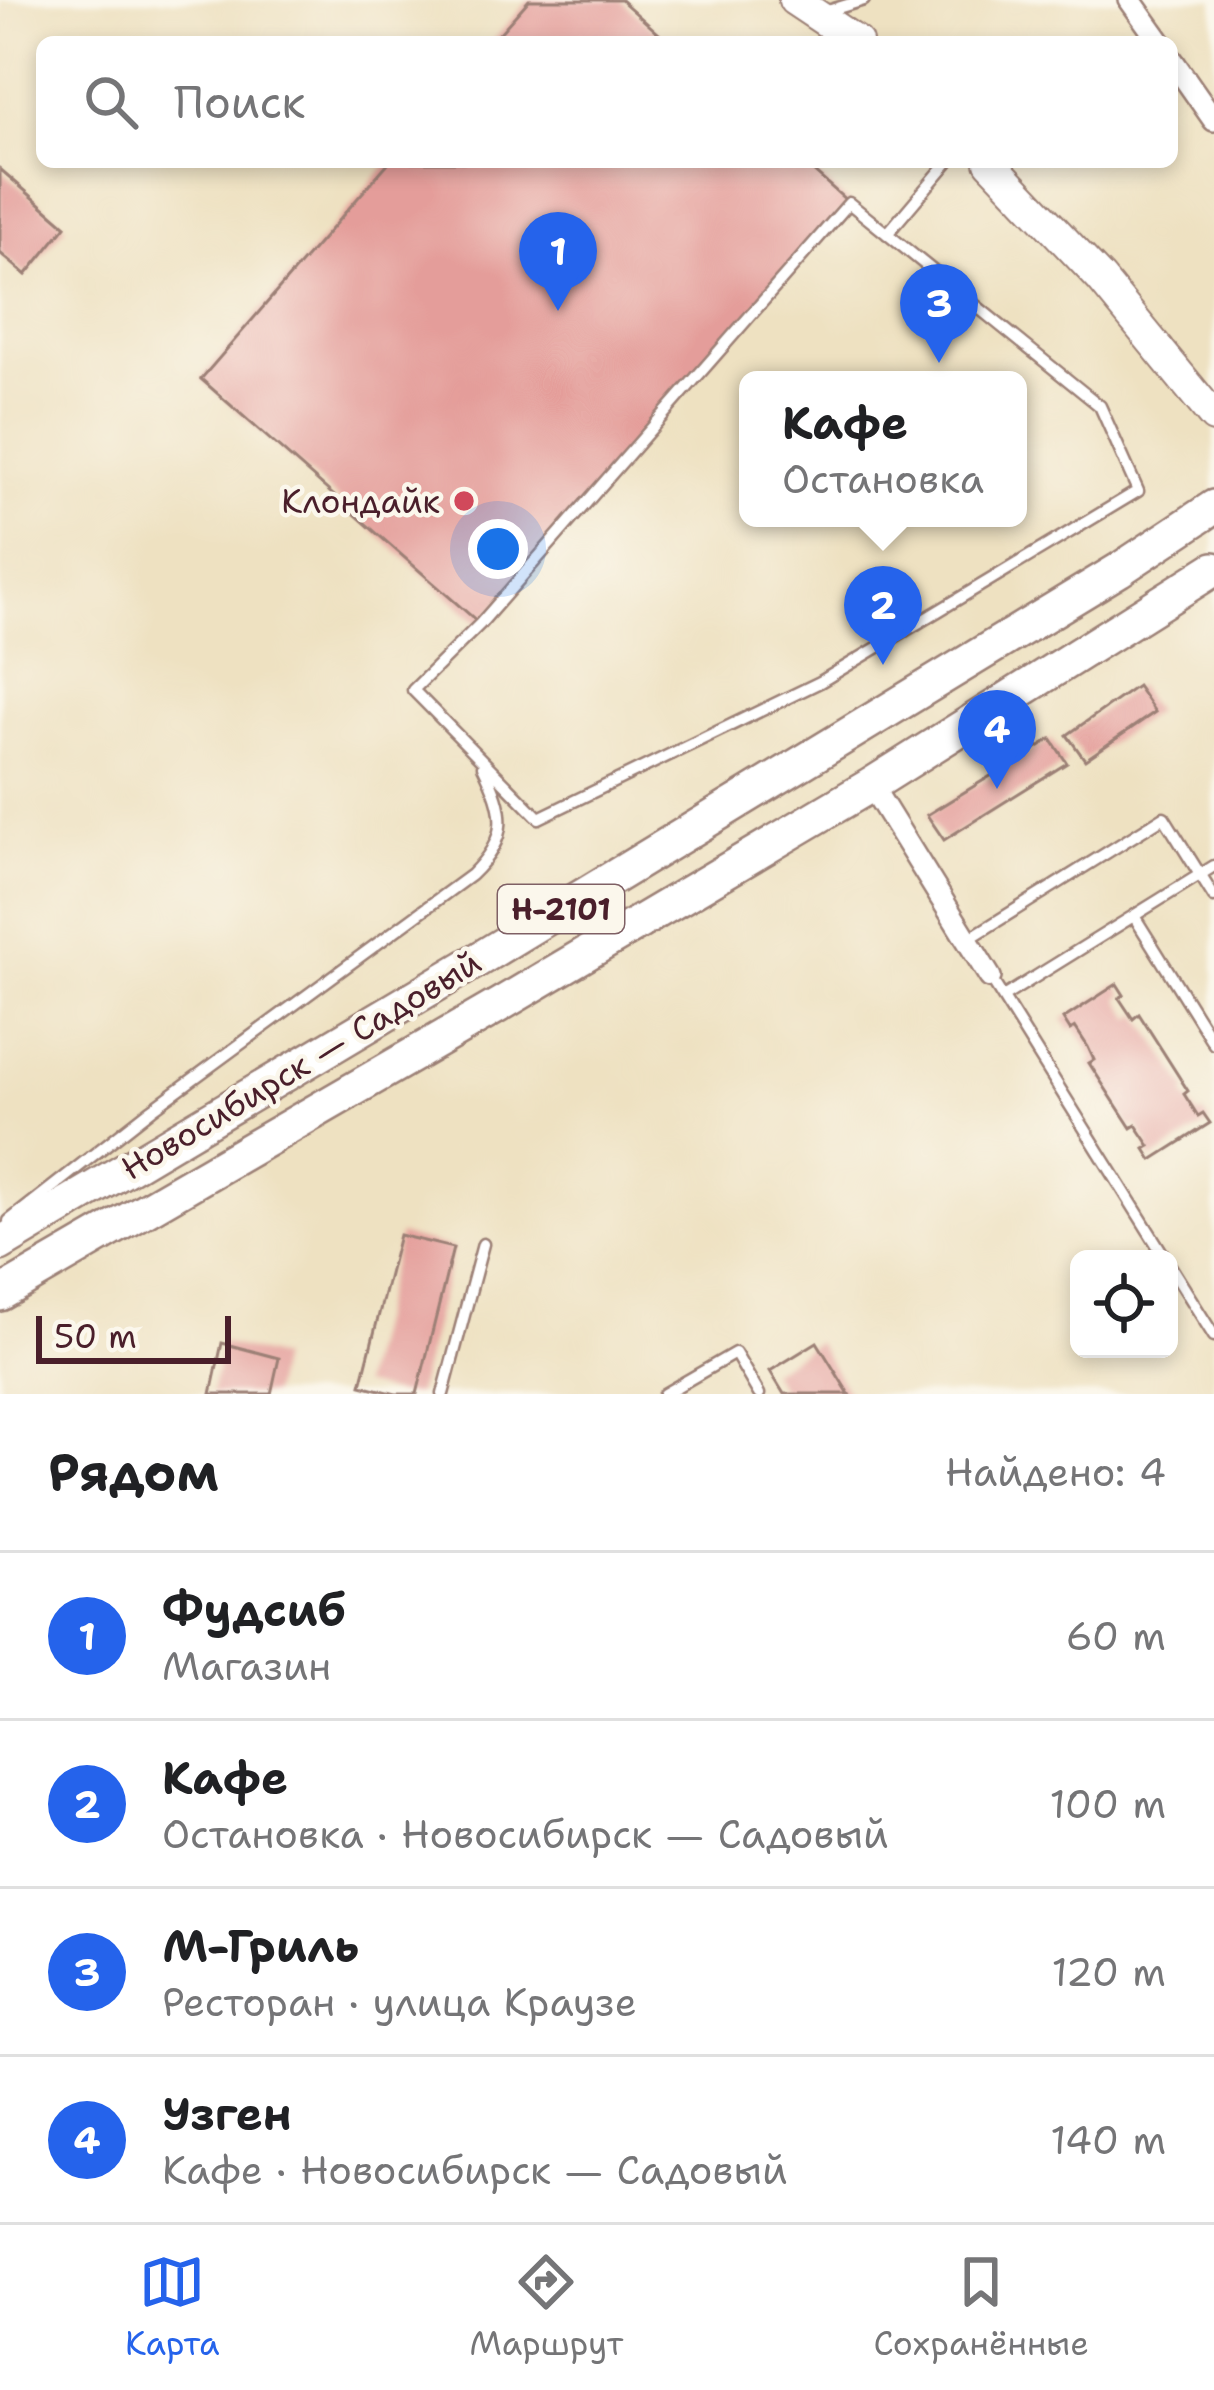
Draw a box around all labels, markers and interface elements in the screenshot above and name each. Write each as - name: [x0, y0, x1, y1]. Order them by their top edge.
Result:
- search box: [36, 36, 1178, 168]
- icon: search: [78, 69, 144, 135]
- text: Поиск: [174, 72, 305, 132]
- pin: 1: [519, 212, 597, 311]
- pin: 3: [900, 264, 978, 363]
- popup: [739, 371, 1027, 527]
- text: Кафе: [782, 393, 908, 453]
- text: Остановка: [782, 453, 984, 505]
- place label: Клондайк: [281, 479, 440, 524]
- marker: Клондайк: [451, 488, 477, 514]
- your location: [468, 519, 528, 579]
- pin: 2: [844, 566, 922, 665]
- pin: 4: [958, 690, 1036, 789]
- road number: Н-2101: [498, 885, 624, 933]
- street label: Новосибирск — Садовый: [113, 940, 489, 1190]
- map controls: [1070, 1250, 1178, 1358]
- button: locate: [1070, 1250, 1178, 1358]
- scale bar: [36, 1310, 231, 1363]
- text: 50 m: [54, 1314, 137, 1359]
- text: Рядом: [48, 1438, 219, 1506]
- text: Найдено: 4: [945, 1446, 1166, 1498]
- text: Фудсиб: [162, 1580, 345, 1640]
- text: 1: [78, 1610, 96, 1662]
- text: 60 m: [1066, 1610, 1166, 1662]
- text: Магазин: [162, 1640, 331, 1692]
- text: Кафе: [162, 1748, 288, 1808]
- text: 2: [73, 1778, 101, 1830]
- text: 100 m: [1050, 1778, 1166, 1830]
- text: Остановка · Новосибирск — Садовый: [162, 1808, 889, 1860]
- text: М-Гриль: [162, 1916, 359, 1976]
- text: 3: [73, 1946, 101, 1998]
- text: 120 m: [1051, 1946, 1166, 1998]
- text: Ресторан · улица Краузе: [162, 1976, 637, 2028]
- text: Узген: [162, 2084, 292, 2144]
- text: 4: [73, 2114, 101, 2166]
- text: 140 m: [1050, 2114, 1166, 2166]
- text: Кафе · Новосибирск — Садовый: [162, 2144, 788, 2196]
- tab: Карта: [125, 2249, 219, 2366]
- tab: Маршрут: [469, 2249, 623, 2366]
- tab: Сохранённые: [873, 2249, 1089, 2366]

